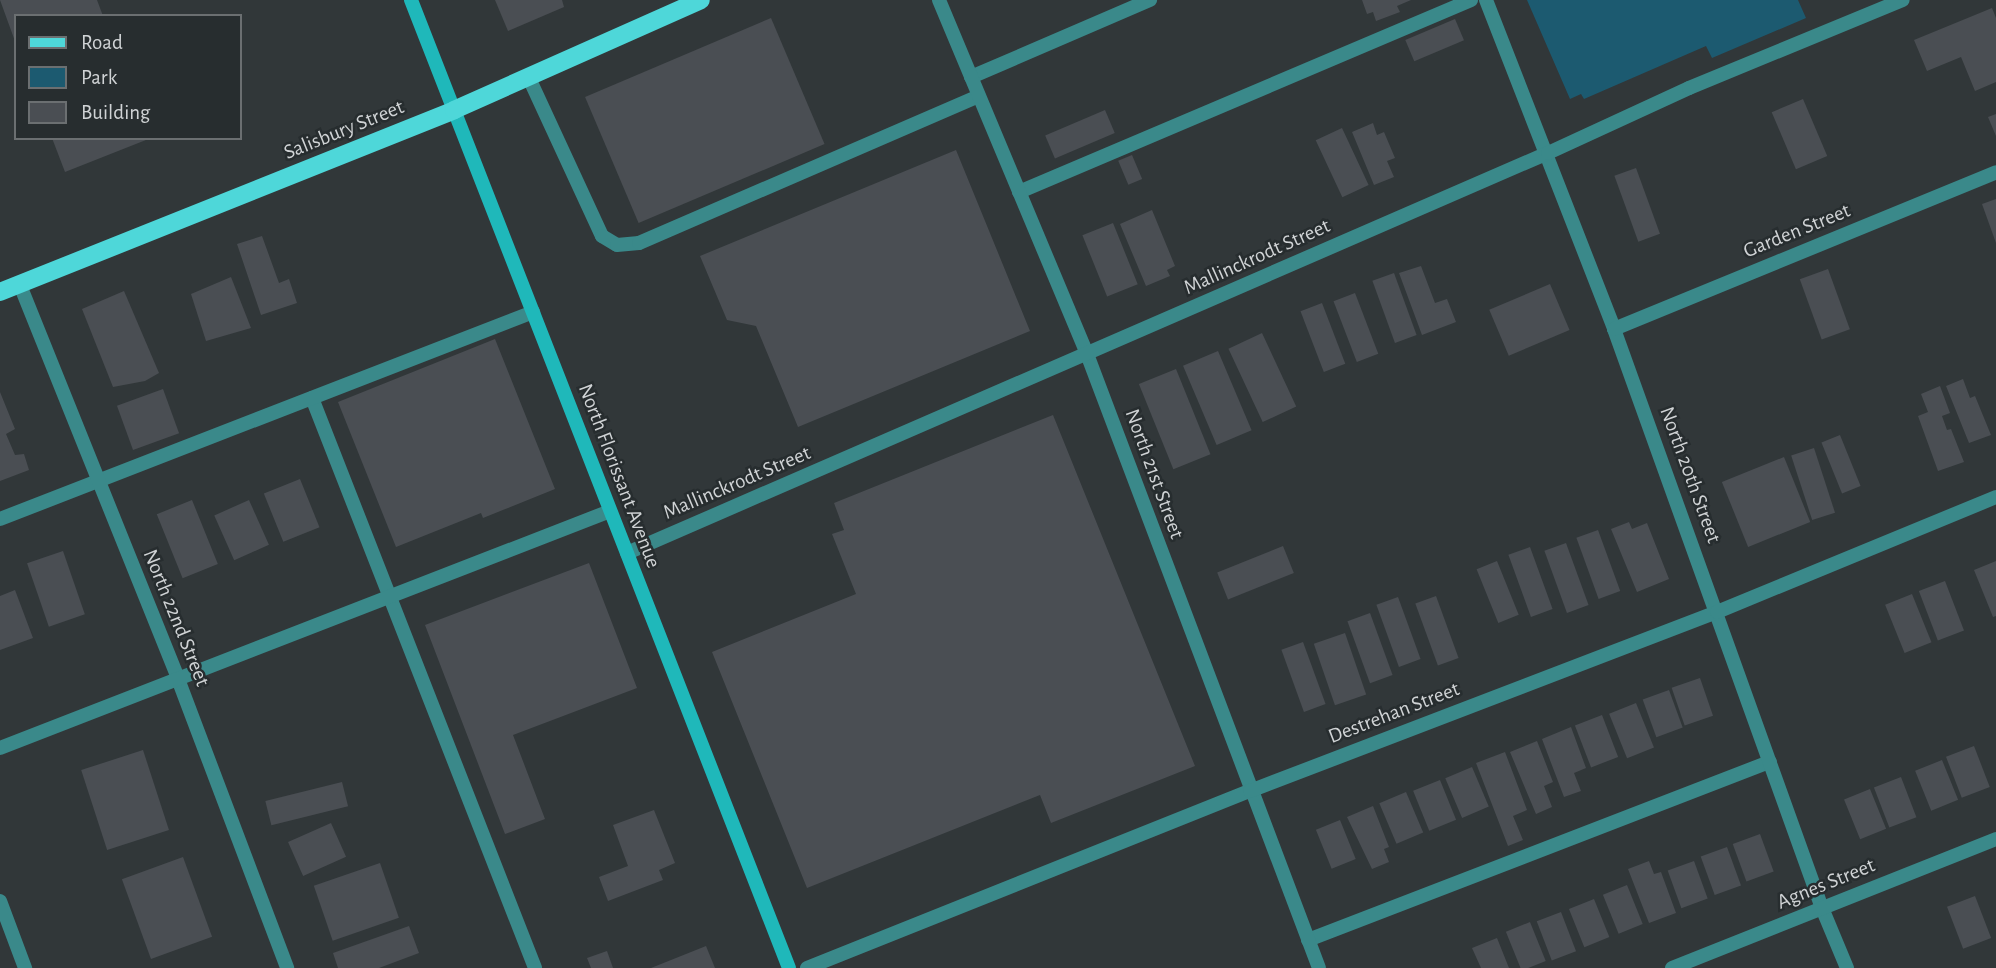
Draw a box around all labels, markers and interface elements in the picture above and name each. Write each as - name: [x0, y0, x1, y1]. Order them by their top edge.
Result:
- legend: [14, 14, 242, 140]
- text: Road: [81, 32, 123, 53]
- text: Park: [81, 67, 117, 88]
- street label: Salisbury Street: [280, 94, 408, 166]
- text: Building: [81, 102, 150, 123]
- street label: Garden Street: [1740, 198, 1854, 264]
- street label: Mallinckrodt Street: [1180, 213, 1334, 301]
- street label: North Florissant Avenue: [572, 380, 666, 572]
- street label: North 20th Street: [1654, 403, 1726, 547]
- street label: North 21st Street: [1119, 406, 1189, 542]
- street label: Mallinckrodt Street: [660, 441, 814, 525]
- street label: North 22nd Street: [137, 546, 215, 690]
- street label: Destrehan Street: [1325, 676, 1463, 750]
- street label: Agnes Street: [1773, 853, 1879, 915]

